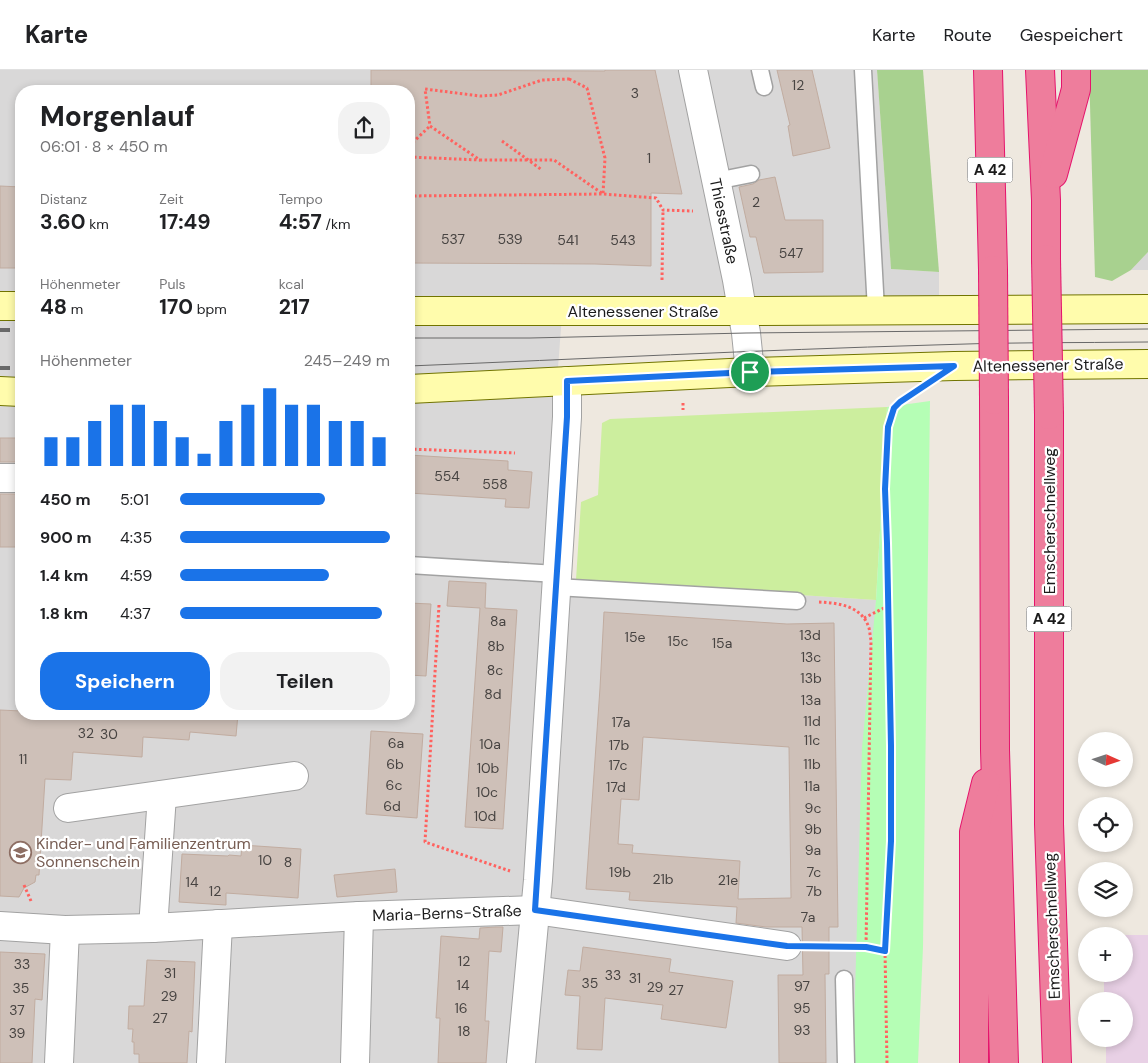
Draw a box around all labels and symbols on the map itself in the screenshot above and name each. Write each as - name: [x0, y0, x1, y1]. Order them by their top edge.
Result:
- house number: 12: [792, 76, 804, 94]
- house number: 3: [631, 84, 639, 102]
- house number: 1: [647, 149, 651, 167]
- road number: A 42: [968, 158, 1012, 182]
- street label: Thiesstraße: [705, 176, 743, 266]
- house number: 2: [752, 193, 760, 211]
- house number: 537: [441, 230, 465, 248]
- house number: 539: [497, 230, 523, 248]
- house number: 541: [557, 231, 579, 249]
- house number: 543: [610, 231, 636, 249]
- house number: 547: [779, 244, 803, 262]
- street label: Altenessener Straße: [568, 301, 718, 322]
- pin: [729, 351, 771, 393]
- street label: Altenessener Straße: [972, 353, 1124, 377]
- street label: Emscherschnellweg: [1039, 448, 1060, 594]
- house number: 554: [434, 467, 460, 485]
- house number: 558: [482, 475, 508, 493]
- road number: A 42: [1026, 606, 1072, 632]
- house number: 8a: [490, 612, 506, 630]
- house number: 13d: [799, 626, 821, 644]
- house number: 15e: [625, 628, 645, 646]
- house number: 15c: [668, 632, 688, 650]
- house number: 15a: [712, 634, 732, 652]
- house number: 8b: [487, 637, 505, 655]
- house number: 13c: [801, 648, 821, 666]
- house number: 8c: [487, 661, 503, 679]
- house number: 13b: [800, 669, 822, 687]
- house number: 8d: [484, 685, 502, 703]
- house number: 13a: [801, 691, 821, 709]
- house number: 11d: [803, 712, 821, 730]
- house number: 17a: [612, 713, 630, 731]
- house number: 32: [78, 724, 94, 742]
- house number: 30: [100, 725, 118, 743]
- house number: 11c: [804, 731, 820, 749]
- north arrow: [1078, 732, 1132, 788]
- house number: 6a: [388, 734, 404, 752]
- house number: 10a: [479, 735, 501, 753]
- house number: 17b: [609, 736, 630, 754]
- house number: 11: [19, 750, 27, 768]
- house number: 6b: [386, 755, 404, 773]
- house number: 11b: [803, 755, 821, 773]
- house number: 17c: [608, 756, 628, 774]
- house number: 10b: [477, 759, 500, 777]
- house number: 6c: [386, 776, 402, 794]
- house number: 11a: [804, 777, 820, 795]
- house number: 17d: [606, 778, 626, 796]
- house number: 10c: [476, 783, 498, 801]
- house number: 6d: [383, 797, 401, 815]
- house number: 9c: [805, 799, 821, 817]
- house number: 10d: [474, 807, 496, 825]
- house number: 9b: [804, 820, 822, 838]
- place label: Kinder- und Familienzentrum Sonnenschein: [36, 833, 251, 872]
- school or university icon: Kinder- und Familienzentrum Sonnenschein: [8, 840, 32, 864]
- house number: 9a: [805, 841, 821, 859]
- house number: 10: [258, 851, 272, 869]
- street label: Emscherschnellweg: [1039, 852, 1065, 1000]
- house number: 8: [284, 853, 292, 871]
- house number: 19b: [609, 863, 631, 881]
- house number: 7c: [807, 863, 821, 881]
- house number: 21b: [652, 870, 674, 888]
- house number: 21e: [718, 871, 738, 889]
- house number: 14: [186, 873, 199, 891]
- house number: 12: [209, 882, 221, 900]
- house number: 7b: [806, 882, 822, 900]
- street label: Maria-Berns-Straße: [372, 900, 522, 926]
- house number: 7a: [801, 908, 815, 926]
- house number: 12: [458, 952, 470, 970]
- house number: 33: [14, 955, 30, 973]
- house number: 31: [164, 964, 176, 982]
- house number: 33: [605, 966, 621, 984]
- house number: 31: [629, 969, 641, 987]
- house number: 35: [582, 974, 598, 992]
- house number: 14: [457, 976, 470, 994]
- house number: 97: [794, 977, 810, 995]
- house number: 29: [647, 978, 664, 996]
- house number: 35: [13, 979, 29, 997]
- house number: 27: [668, 981, 684, 999]
- house number: 29: [161, 987, 178, 1005]
- house number: 16: [454, 999, 468, 1017]
- house number: 95: [793, 999, 811, 1017]
- house number: 37: [9, 1001, 25, 1019]
- house number: 27: [152, 1009, 168, 1027]
- house number: 93: [794, 1021, 810, 1039]
- house number: 18: [458, 1022, 470, 1040]
- house number: 39: [9, 1024, 26, 1042]

